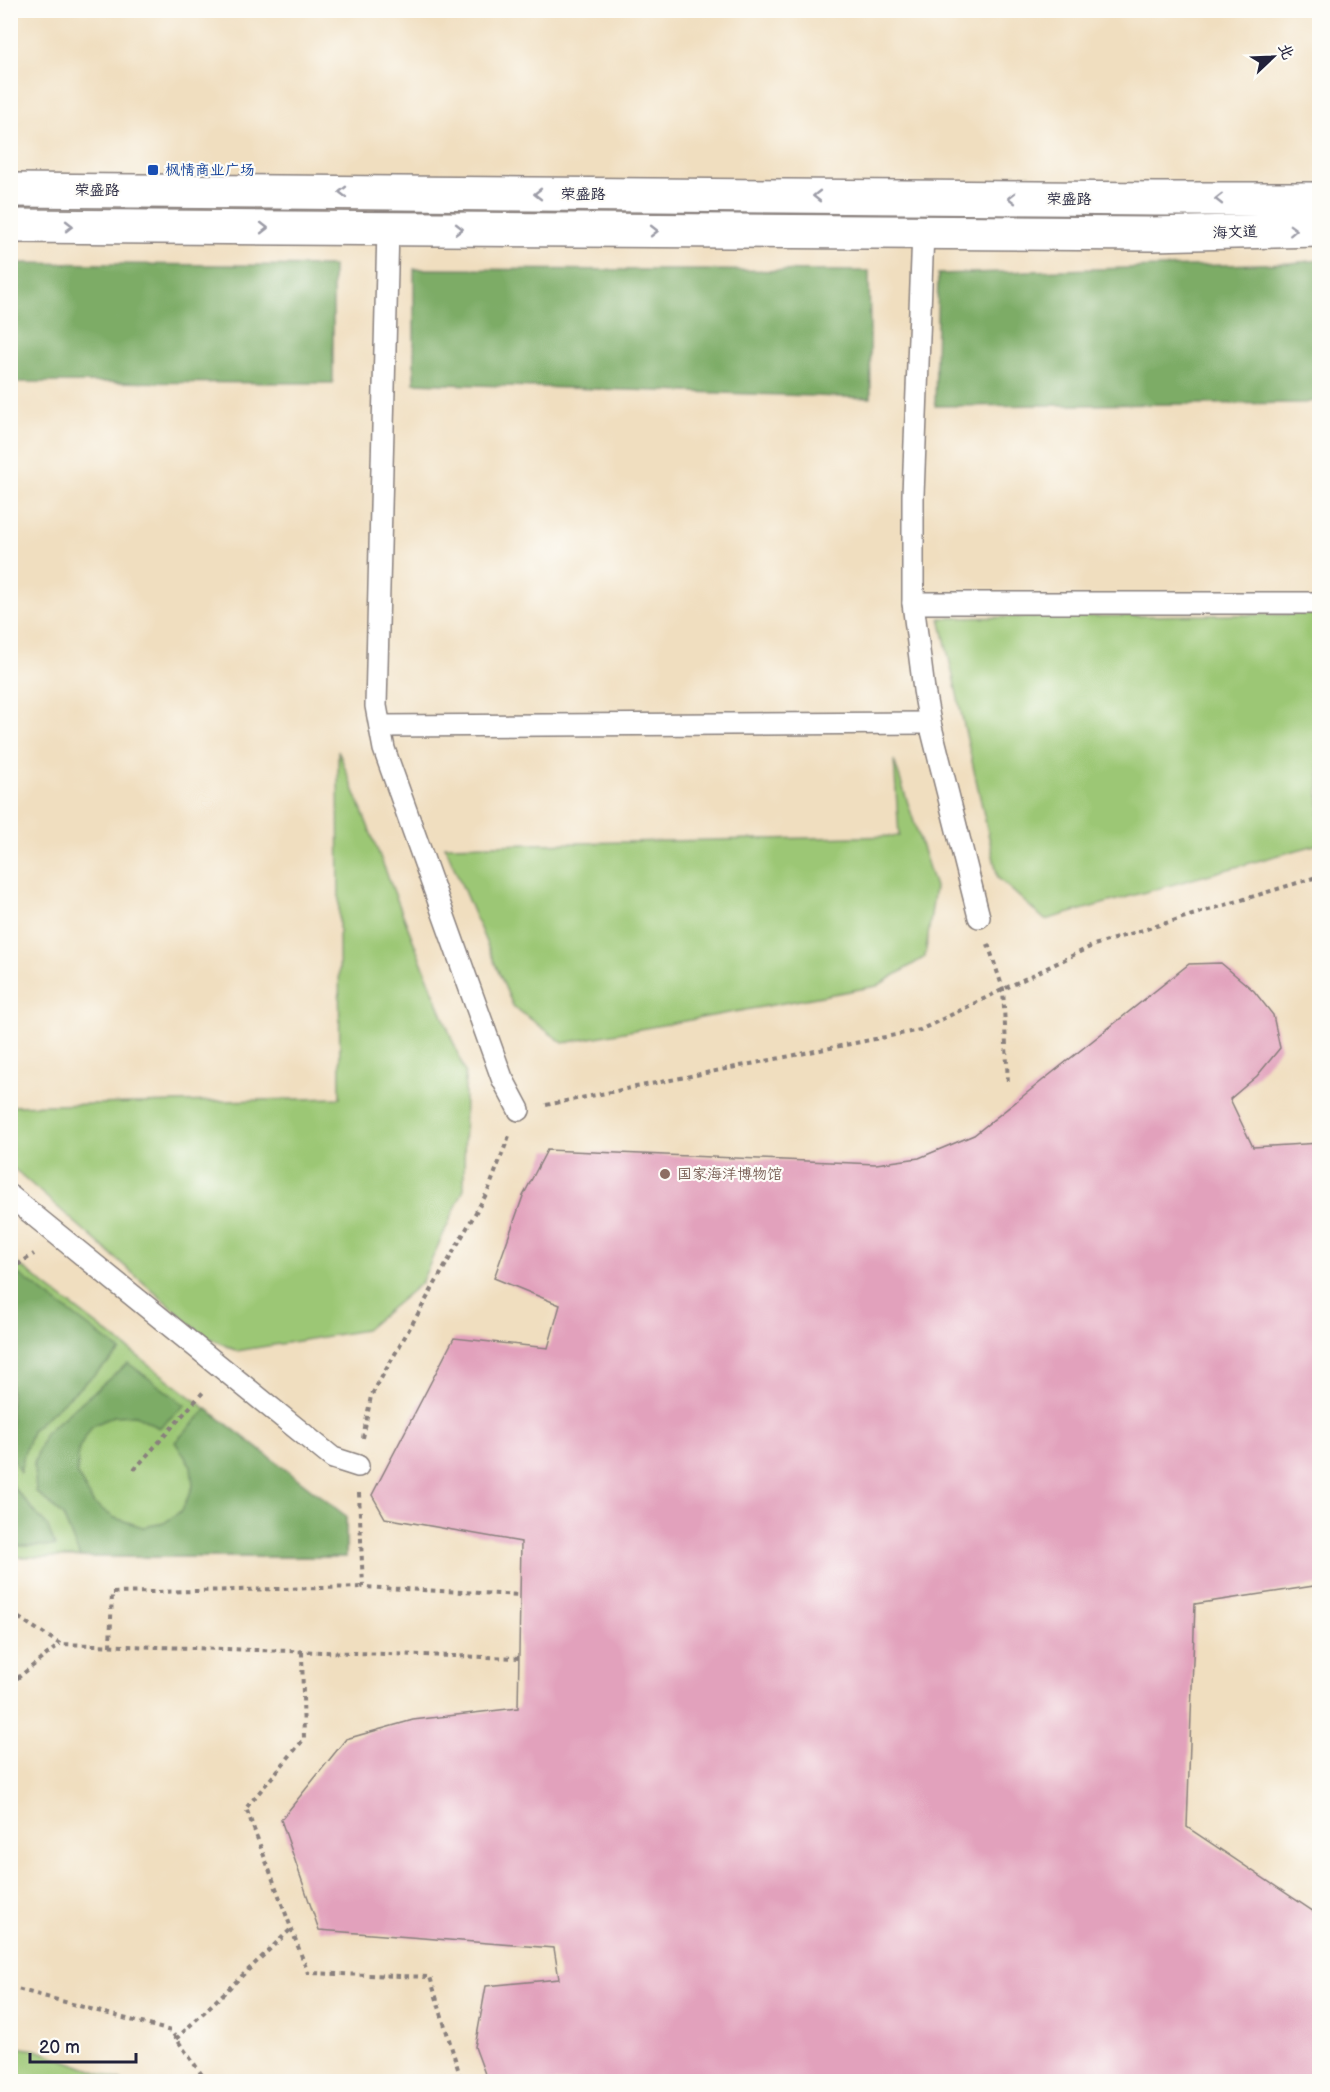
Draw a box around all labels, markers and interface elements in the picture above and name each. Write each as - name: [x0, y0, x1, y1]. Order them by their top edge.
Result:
- north arrow: [1243, 27, 1303, 87]
- text: 北: [1274, 41, 1297, 63]
- place label: 枫情商业广场: [165, 161, 255, 180]
- marker: 枫情商业广场: [146, 163, 160, 177]
- street label: 荣盛路: [74, 181, 120, 200]
- street label: 荣盛路: [560, 185, 606, 204]
- one-way arrow: [339, 186, 348, 198]
- one-way arrow: [534, 188, 543, 200]
- one-way arrow: [813, 190, 822, 203]
- street label: 荣盛路: [1046, 190, 1092, 209]
- one-way arrow: [1008, 192, 1017, 204]
- one-way arrow: [1215, 193, 1224, 205]
- one-way arrow: [64, 220, 73, 232]
- one-way arrow: [259, 222, 268, 234]
- street label: 海文道: [1212, 222, 1258, 243]
- one-way arrow: [454, 223, 463, 235]
- one-way arrow: [649, 224, 658, 237]
- one-way arrow: [1289, 224, 1298, 237]
- place label: 国家海洋博物馆: [677, 1165, 782, 1184]
- marker: 国家海洋博物馆: [658, 1167, 672, 1181]
- scale bar: [30, 2026, 136, 2064]
- text: 20 m: [39, 2037, 80, 2058]

